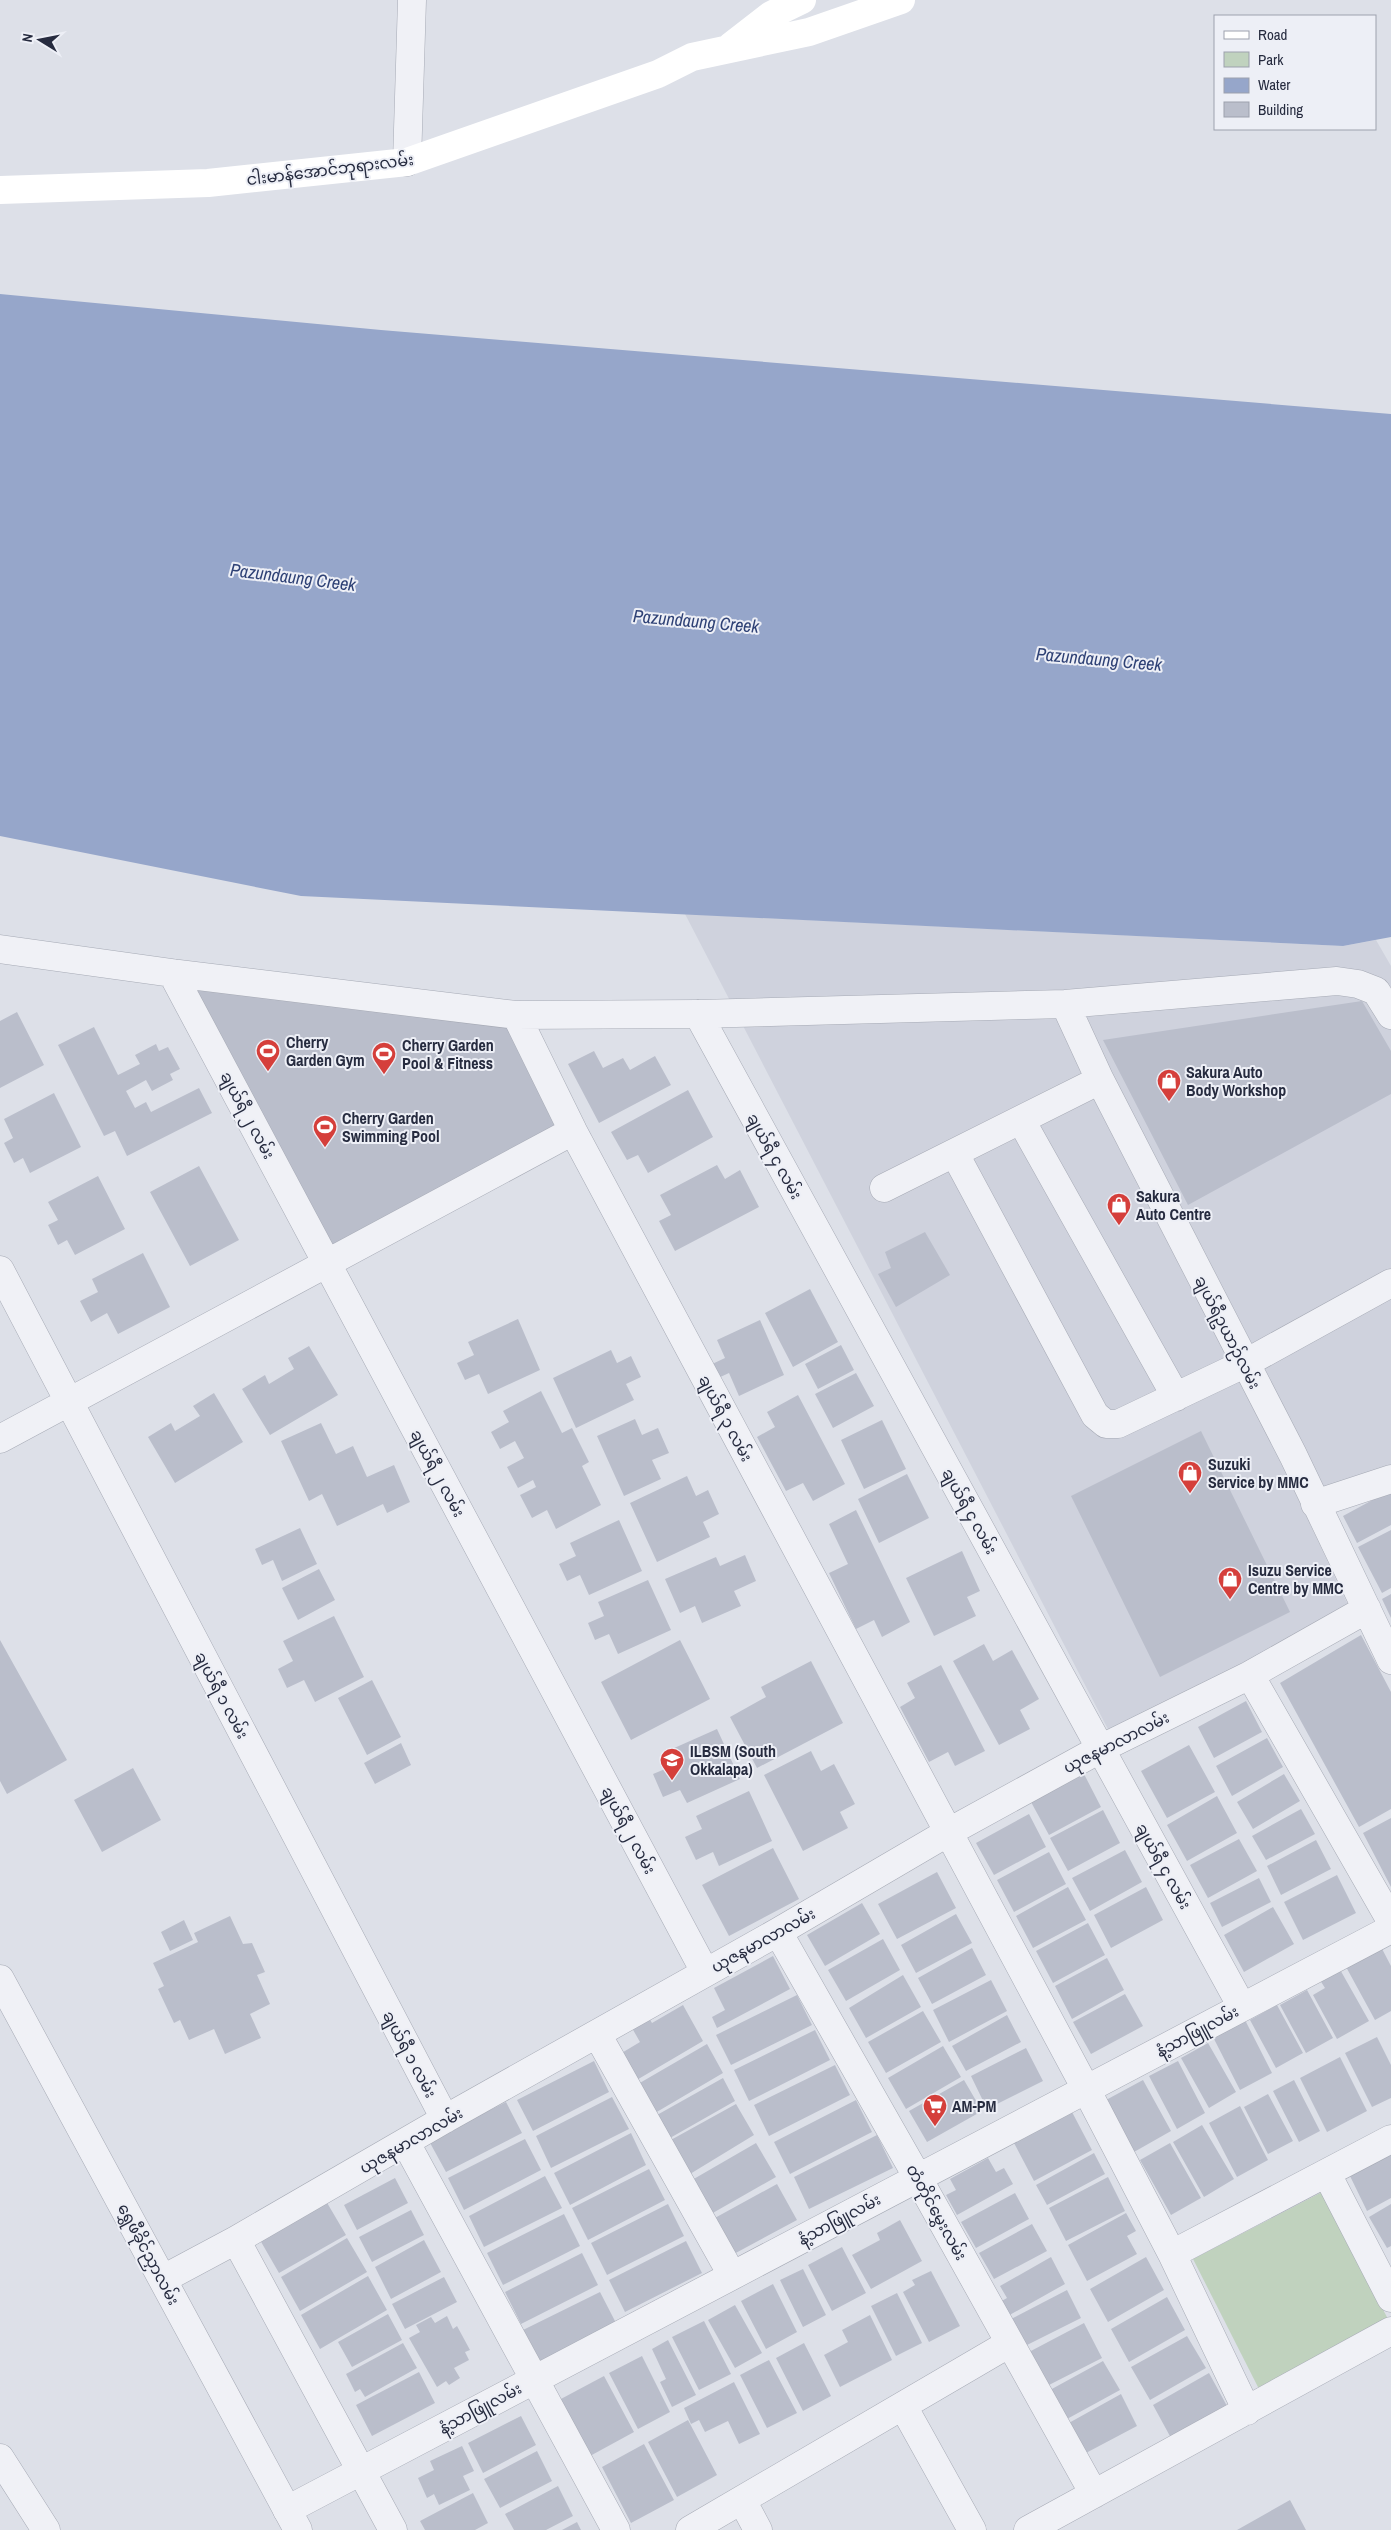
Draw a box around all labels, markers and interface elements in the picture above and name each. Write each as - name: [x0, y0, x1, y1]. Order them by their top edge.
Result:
- north arrow: [15, 15, 65, 65]
- legend: [1214, 15, 1376, 130]
- text: Road: [1258, 24, 1287, 45]
- text: N: [18, 32, 37, 43]
- text: Park: [1258, 49, 1284, 70]
- text: Water: [1258, 74, 1290, 95]
- text: Building: [1258, 99, 1303, 120]
- street label: ငါးမာန်အောင်ဘုရားလမ်း: [245, 148, 415, 194]
- water label: Pazundaung Creek: [229, 557, 358, 597]
- water label: Pazundaung Creek: [632, 603, 761, 639]
- water label: Pazundaung Creek: [1035, 641, 1164, 677]
- place label: Cherry Garden Gym: [286, 1031, 365, 1071]
- place label: Cherry Garden Pool & Fitness: [402, 1034, 494, 1074]
- sports icon: Cherry Garden Gym: [255, 1038, 281, 1072]
- sports icon: Cherry Garden Pool & Fitness: [371, 1041, 397, 1075]
- place label: Sakura Auto Body Workshop: [1186, 1061, 1286, 1101]
- street label: ချယ်ရီ ၂ လမ်း: [213, 1067, 280, 1164]
- shop icon: Sakura Auto Body Workshop: [1156, 1068, 1182, 1102]
- place label: Cherry Garden Swimming Pool: [342, 1107, 440, 1147]
- street label: ချယ်ရီ ၄ လမ်း: [740, 1109, 808, 1205]
- sports icon: Cherry Garden Swimming Pool: [312, 1114, 338, 1148]
- place label: Sakura Auto Centre: [1136, 1185, 1211, 1225]
- shop icon: Sakura Auto Centre: [1106, 1192, 1132, 1226]
- street label: ချယ်ရီဥယာဉ်လမ်း: [1187, 1271, 1266, 1394]
- street label: ချယ်ရီ ၃ လမ်း: [691, 1371, 758, 1467]
- street label: ချယ်ရီ ၂ လမ်း: [403, 1425, 470, 1522]
- place label: Suzuki Service by MMC: [1208, 1453, 1309, 1493]
- shop icon: Suzuki Service by MMC: [1177, 1460, 1203, 1494]
- street label: ချယ်ရီ ၄ လမ်း: [935, 1464, 1003, 1560]
- place label: Isuzu Service Centre by MMC: [1248, 1559, 1344, 1599]
- shop icon: Isuzu Service Centre by MMC: [1217, 1566, 1243, 1600]
- street label: ချယ်ရီ ၁ လမ်း: [187, 1648, 254, 1744]
- street label: ယုဇနမာလာလမ်း: [1059, 1706, 1174, 1782]
- place label: ILBSM (South Okkalapa): [690, 1740, 776, 1780]
- school or university icon: ILBSM (South Okkalapa): [659, 1747, 685, 1781]
- street label: ချယ်ရီ ၂ လမ်း: [594, 1782, 661, 1879]
- street label: ချယ်ရီ ၄ လမ်း: [1129, 1819, 1197, 1915]
- street label: ယုဇနမာလာလမ်း: [707, 1902, 821, 1981]
- street label: နံ့သာဖြူလမ်း: [1152, 2000, 1244, 2065]
- street label: ချယ်ရီ ၁ လမ်း: [375, 2007, 442, 2103]
- supermarket icon: AM-PM: [922, 2093, 948, 2127]
- place label: AM-PM: [952, 2095, 997, 2117]
- street label: ယုဇနမာလာလမ်း: [355, 2102, 469, 2182]
- street label: တံတိုင်မွှေးလမ်း: [898, 2160, 973, 2266]
- street label: နံ့သာဖြူလမ်း: [794, 2188, 886, 2253]
- street label: ရွှေဖီခိုင်ညှာလမ်း: [109, 2199, 185, 2311]
- street label: နံ့သာဖြူလမ်း: [435, 2377, 527, 2442]

